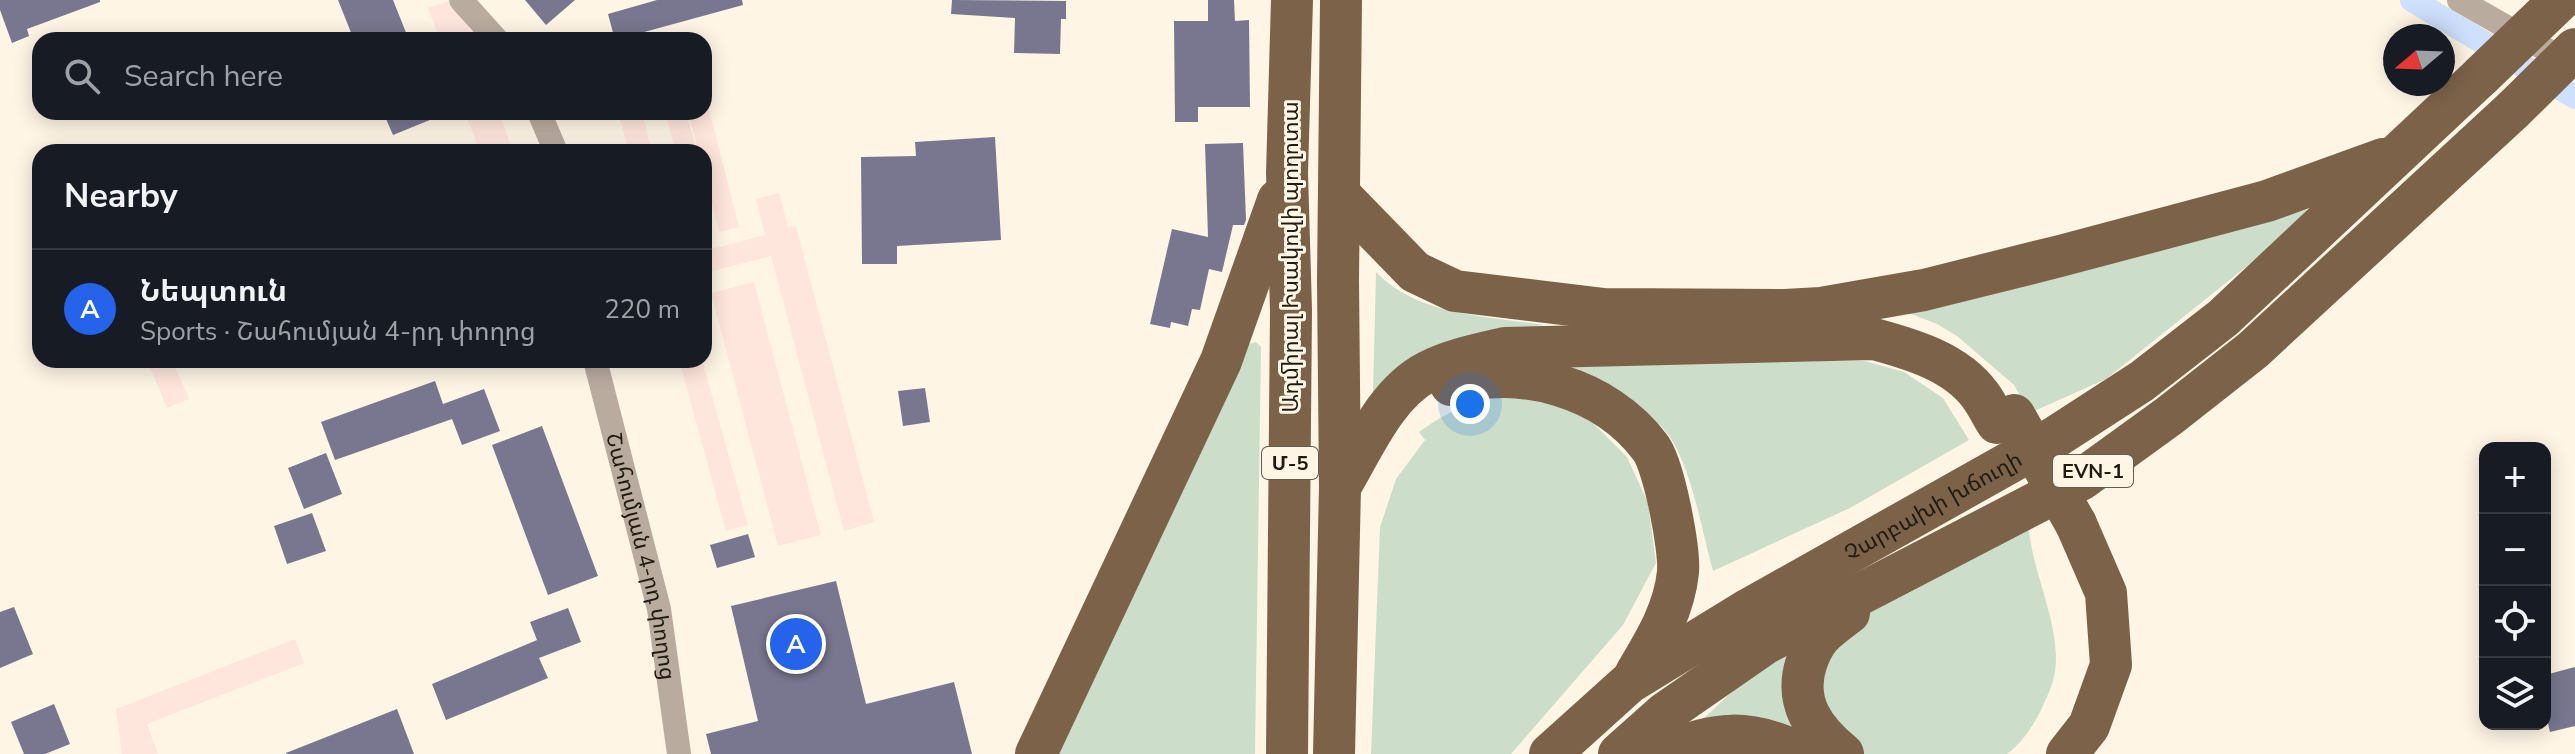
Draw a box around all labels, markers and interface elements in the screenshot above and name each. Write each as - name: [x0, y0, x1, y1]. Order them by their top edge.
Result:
- north arrow: [2383, 24, 2455, 96]
- search box: [32, 32, 712, 120]
- icon: search: [60, 54, 104, 98]
- text: Search here: [124, 56, 283, 97]
- street label: Ադմիրալ Իսակովի պողոտա: [1276, 101, 1306, 413]
- text: Nearby: [64, 173, 178, 219]
- text: Նեպտուն: [140, 271, 287, 312]
- text: A: [80, 292, 100, 327]
- text: 220 m: [604, 292, 680, 327]
- text: Sports · Շահումյան 4-րդ փողոց: [140, 314, 536, 349]
- your location: [1450, 384, 1490, 424]
- street label: Շահումյան 4-րդ փողոց: [598, 430, 683, 682]
- map controls: [2479, 442, 2551, 730]
- button: +: [2479, 442, 2551, 514]
- street label: Չարբախի խճուղի: [1839, 445, 2028, 569]
- road number: Մ-5: [1262, 447, 1318, 479]
- road number: EVN-1: [2053, 455, 2133, 487]
- button: −: [2479, 514, 2551, 586]
- button: locate: [2479, 586, 2551, 658]
- pin: A: [770, 614, 822, 674]
- button: layers: [2479, 658, 2551, 730]

